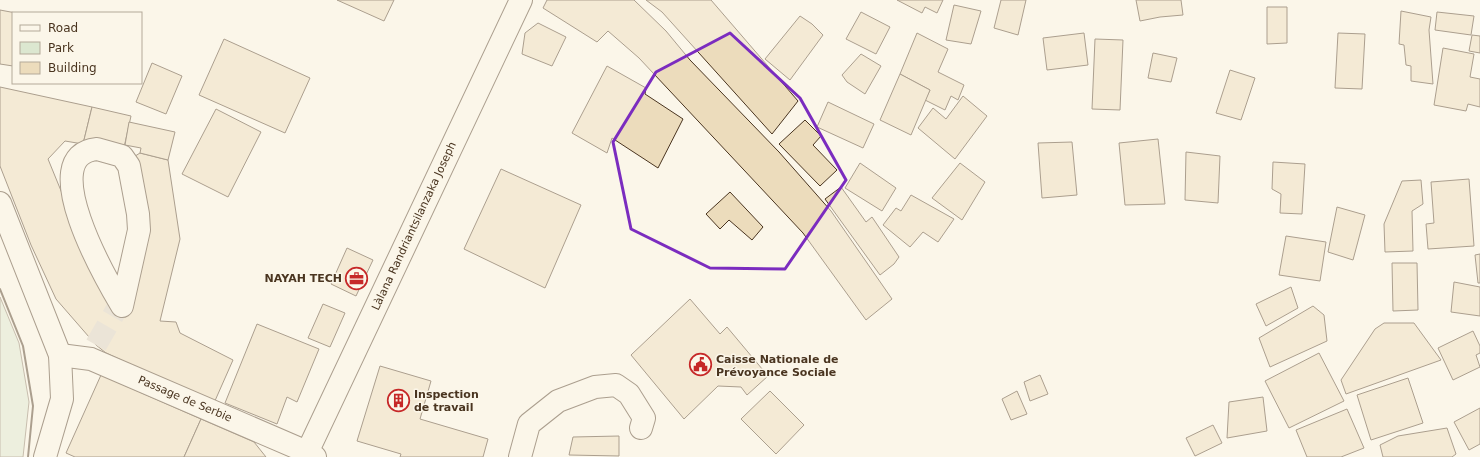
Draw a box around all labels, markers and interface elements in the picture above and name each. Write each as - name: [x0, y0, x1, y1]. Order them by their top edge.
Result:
- legend: [12, 12, 142, 84]
- text: Road: [48, 21, 78, 35]
- text: Park: [48, 41, 74, 55]
- text: Building: [48, 61, 97, 75]
- street label: Làlana Randriantsilanzaka Joseph: [369, 140, 459, 312]
- office icon: NAYAH TECH: [344, 265, 370, 291]
- place label: NAYAH TECH: [265, 272, 342, 285]
- public building icon: Caisse Nationale de Prévoyance Sociale: [687, 352, 713, 378]
- place label: Caisse Nationale de Prévoyance Sociale: [716, 353, 839, 379]
- street label: Passage de Serbie: [136, 373, 234, 425]
- building icon: Inspection de travail: [385, 387, 411, 413]
- place label: Inspection de travail: [414, 388, 479, 414]

